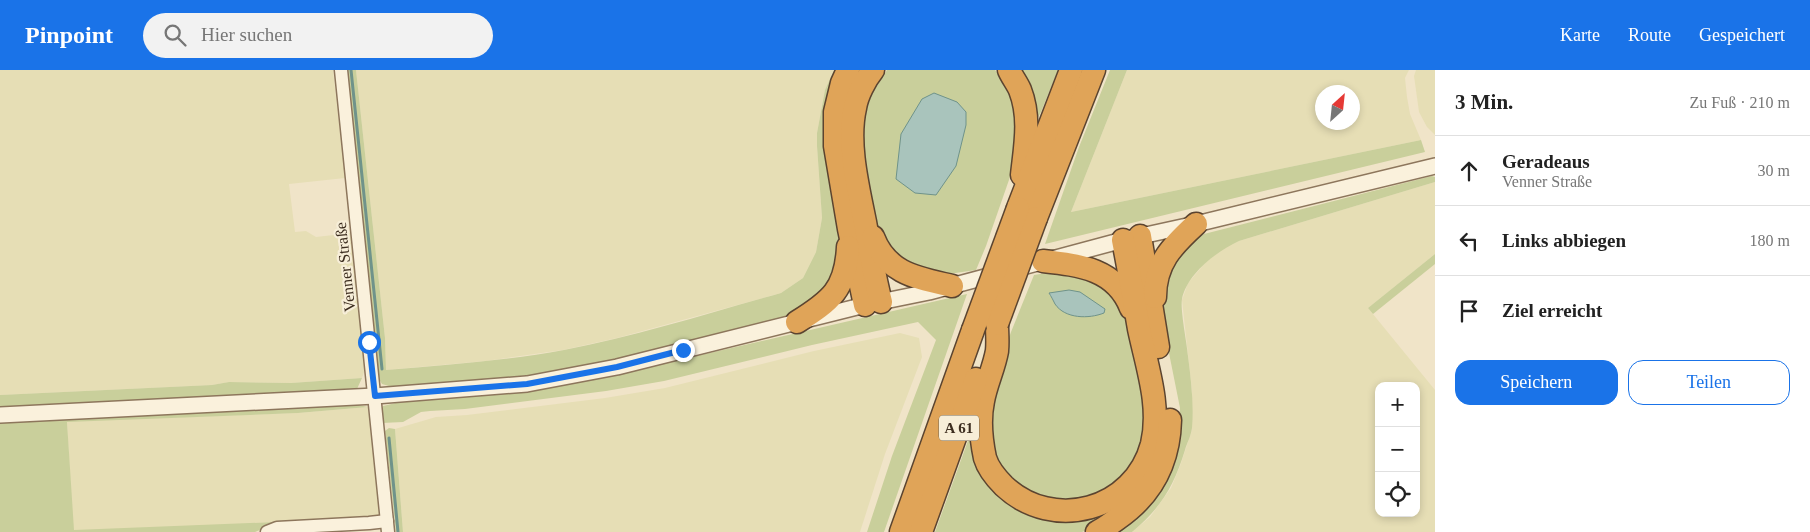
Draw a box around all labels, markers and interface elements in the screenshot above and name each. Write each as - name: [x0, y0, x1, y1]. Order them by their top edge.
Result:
- search box: [143, 13, 493, 58]
- icon: search: [161, 21, 189, 49]
- text: Pinpoint: [25, 22, 113, 48]
- text: Hier suchen: [201, 24, 292, 45]
- text: Karte: [1560, 25, 1600, 45]
- text: Route: [1628, 25, 1671, 45]
- text: Gespeichert: [1699, 25, 1785, 45]
- north arrow: [1315, 85, 1360, 130]
- text: 3 Min.: [1455, 90, 1513, 114]
- text: Zu Fuß · 210 m: [1690, 94, 1790, 111]
- text: Geradeaus: [1502, 151, 1590, 172]
- icon: ahead: [1455, 157, 1483, 185]
- text: 30 m: [1758, 162, 1790, 179]
- text: Venner Straße: [1502, 173, 1592, 190]
- street label: Venner Straße: [332, 221, 358, 313]
- icon: left: [1455, 227, 1483, 255]
- text: Links abbiegen: [1502, 230, 1626, 251]
- text: 180 m: [1750, 232, 1790, 249]
- icon: arrive: [1455, 297, 1483, 325]
- text: Ziel erreicht: [1502, 300, 1602, 321]
- route start: [358, 331, 381, 354]
- route end: [672, 339, 695, 362]
- button: Speichern: [1455, 360, 1618, 405]
- button: Teilen: [1628, 360, 1790, 405]
- map controls: [1375, 382, 1420, 517]
- button: +: [1375, 382, 1420, 427]
- road number: A 61: [939, 416, 979, 440]
- button: −: [1375, 427, 1420, 472]
- button: locate: [1375, 472, 1420, 517]

